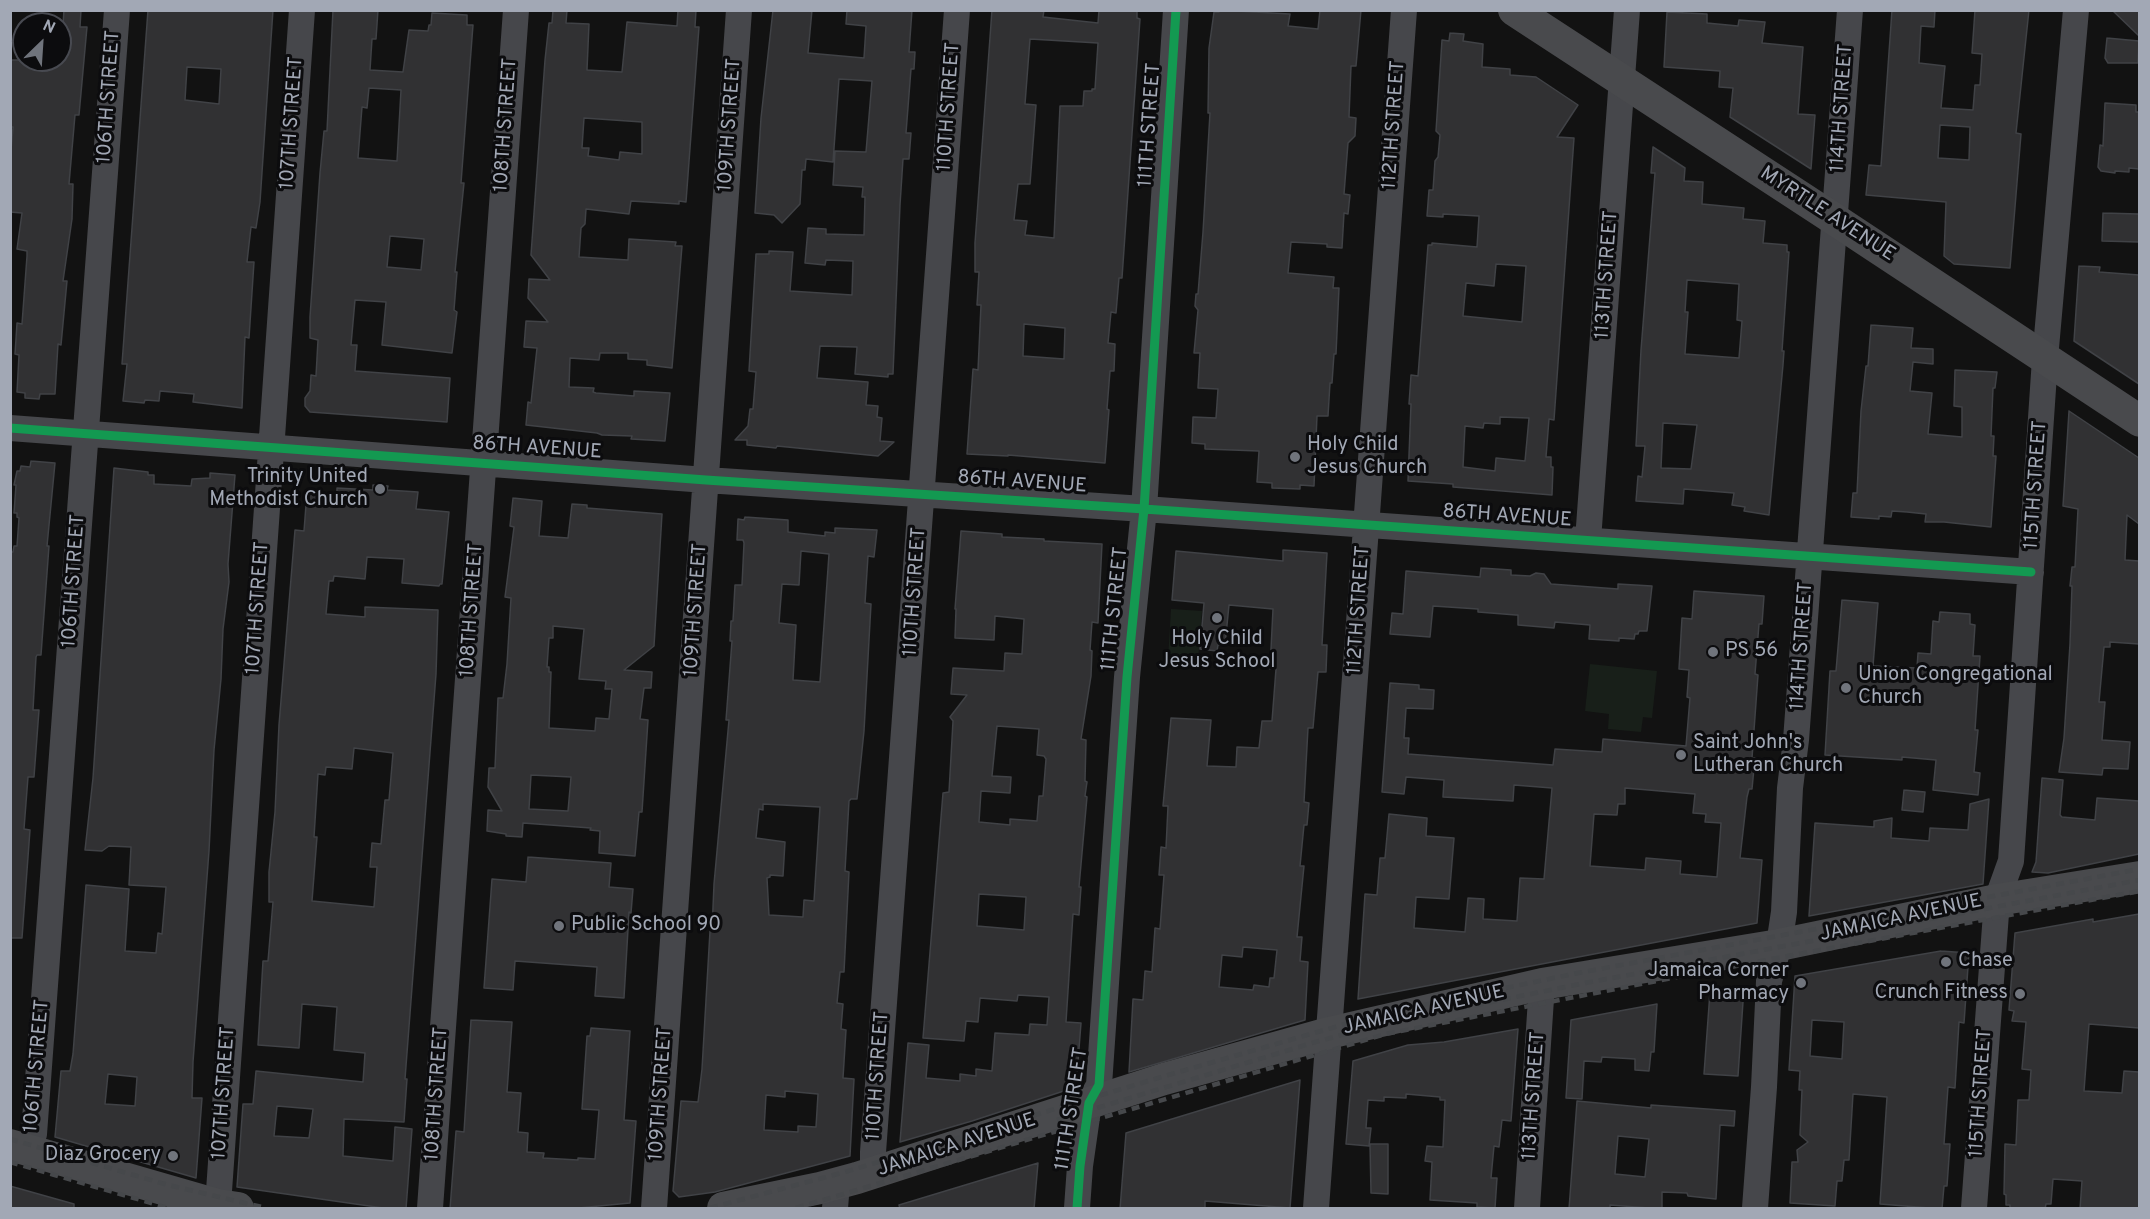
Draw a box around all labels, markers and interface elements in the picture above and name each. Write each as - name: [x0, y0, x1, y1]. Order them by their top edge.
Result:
- north arrow: [12, 12, 72, 72]
- text: N: [39, 16, 58, 39]
- street label: 106TH STREET: [93, 30, 127, 164]
- street label: 110TH STREET: [934, 42, 966, 172]
- street label: 114TH STREET: [1827, 43, 1859, 173]
- street label: 107TH STREET: [276, 56, 310, 190]
- street label: 108TH STREET: [490, 57, 524, 193]
- street label: 109TH STREET: [714, 57, 748, 193]
- street label: 112TH STREET: [1379, 60, 1411, 190]
- street label: 111TH STREET: [1135, 62, 1167, 188]
- street label: MYRTLE AVENUE: [1755, 162, 1899, 268]
- street label: 113TH STREET: [1592, 210, 1624, 340]
- street label: 115TH STREET: [2021, 420, 2053, 550]
- street label: 86TH AVENUE: [472, 433, 602, 465]
- place label: Holy Child Jesus Church: [1307, 434, 1427, 481]
- marker: Holy Child Jesus Church: [1288, 450, 1302, 464]
- place label: Trinity United Methodist Church: [209, 466, 368, 513]
- street label: 86TH AVENUE: [957, 467, 1087, 499]
- marker: Trinity United Methodist Church: [373, 482, 387, 496]
- street label: 86TH AVENUE: [1442, 501, 1572, 533]
- street label: 106TH STREET: [58, 514, 92, 648]
- street label: 110TH STREET: [900, 527, 932, 657]
- street label: 107TH STREET: [242, 541, 276, 675]
- street label: 108TH STREET: [456, 542, 490, 678]
- street label: 109TH STREET: [680, 542, 714, 678]
- street label: 112TH STREET: [1344, 545, 1376, 675]
- street label: 111TH STREET: [1098, 546, 1134, 672]
- street label: 114TH STREET: [1787, 581, 1819, 711]
- marker: Holy Child Jesus School: [1210, 611, 1224, 625]
- place label: Holy Child Jesus School: [1158, 628, 1276, 675]
- place label: PS 56: [1725, 640, 1778, 664]
- marker: PS 56: [1706, 645, 1720, 659]
- place label: Union Congregational Church: [1858, 664, 2053, 711]
- marker: Union Congregational Church: [1839, 681, 1853, 695]
- place label: Saint John's Lutheran Church: [1693, 732, 1843, 779]
- marker: Saint John's Lutheran Church: [1674, 748, 1688, 762]
- street label: JAMAICA AVENUE: [1818, 890, 1984, 948]
- place label: Public School 90: [571, 914, 721, 938]
- marker: Public School 90: [552, 919, 566, 933]
- place label: Chase: [1958, 950, 2013, 974]
- marker: Chase: [1939, 955, 1953, 969]
- place label: Jamaica Corner Pharmacy: [1648, 960, 1789, 1007]
- marker: Jamaica Corner Pharmacy: [1794, 976, 1808, 990]
- street label: JAMAICA AVENUE: [1341, 981, 1507, 1041]
- place label: Crunch Fitness: [1875, 982, 2008, 1006]
- marker: Crunch Fitness: [2013, 987, 2027, 1001]
- street label: 106TH STREET: [20, 998, 56, 1134]
- street label: 110TH STREET: [863, 1011, 895, 1141]
- street label: 107TH STREET: [208, 1026, 242, 1160]
- street label: 108TH STREET: [421, 1026, 455, 1162]
- street label: 109TH STREET: [645, 1026, 679, 1162]
- street label: 115TH STREET: [1966, 1028, 1998, 1158]
- street label: 113TH STREET: [1519, 1031, 1551, 1161]
- street label: 111TH STREET: [1051, 1046, 1095, 1172]
- street label: JAMAICA AVENUE: [875, 1109, 1039, 1183]
- place label: Diaz Grocery: [45, 1144, 161, 1168]
- marker: Diaz Grocery: [166, 1149, 180, 1163]

